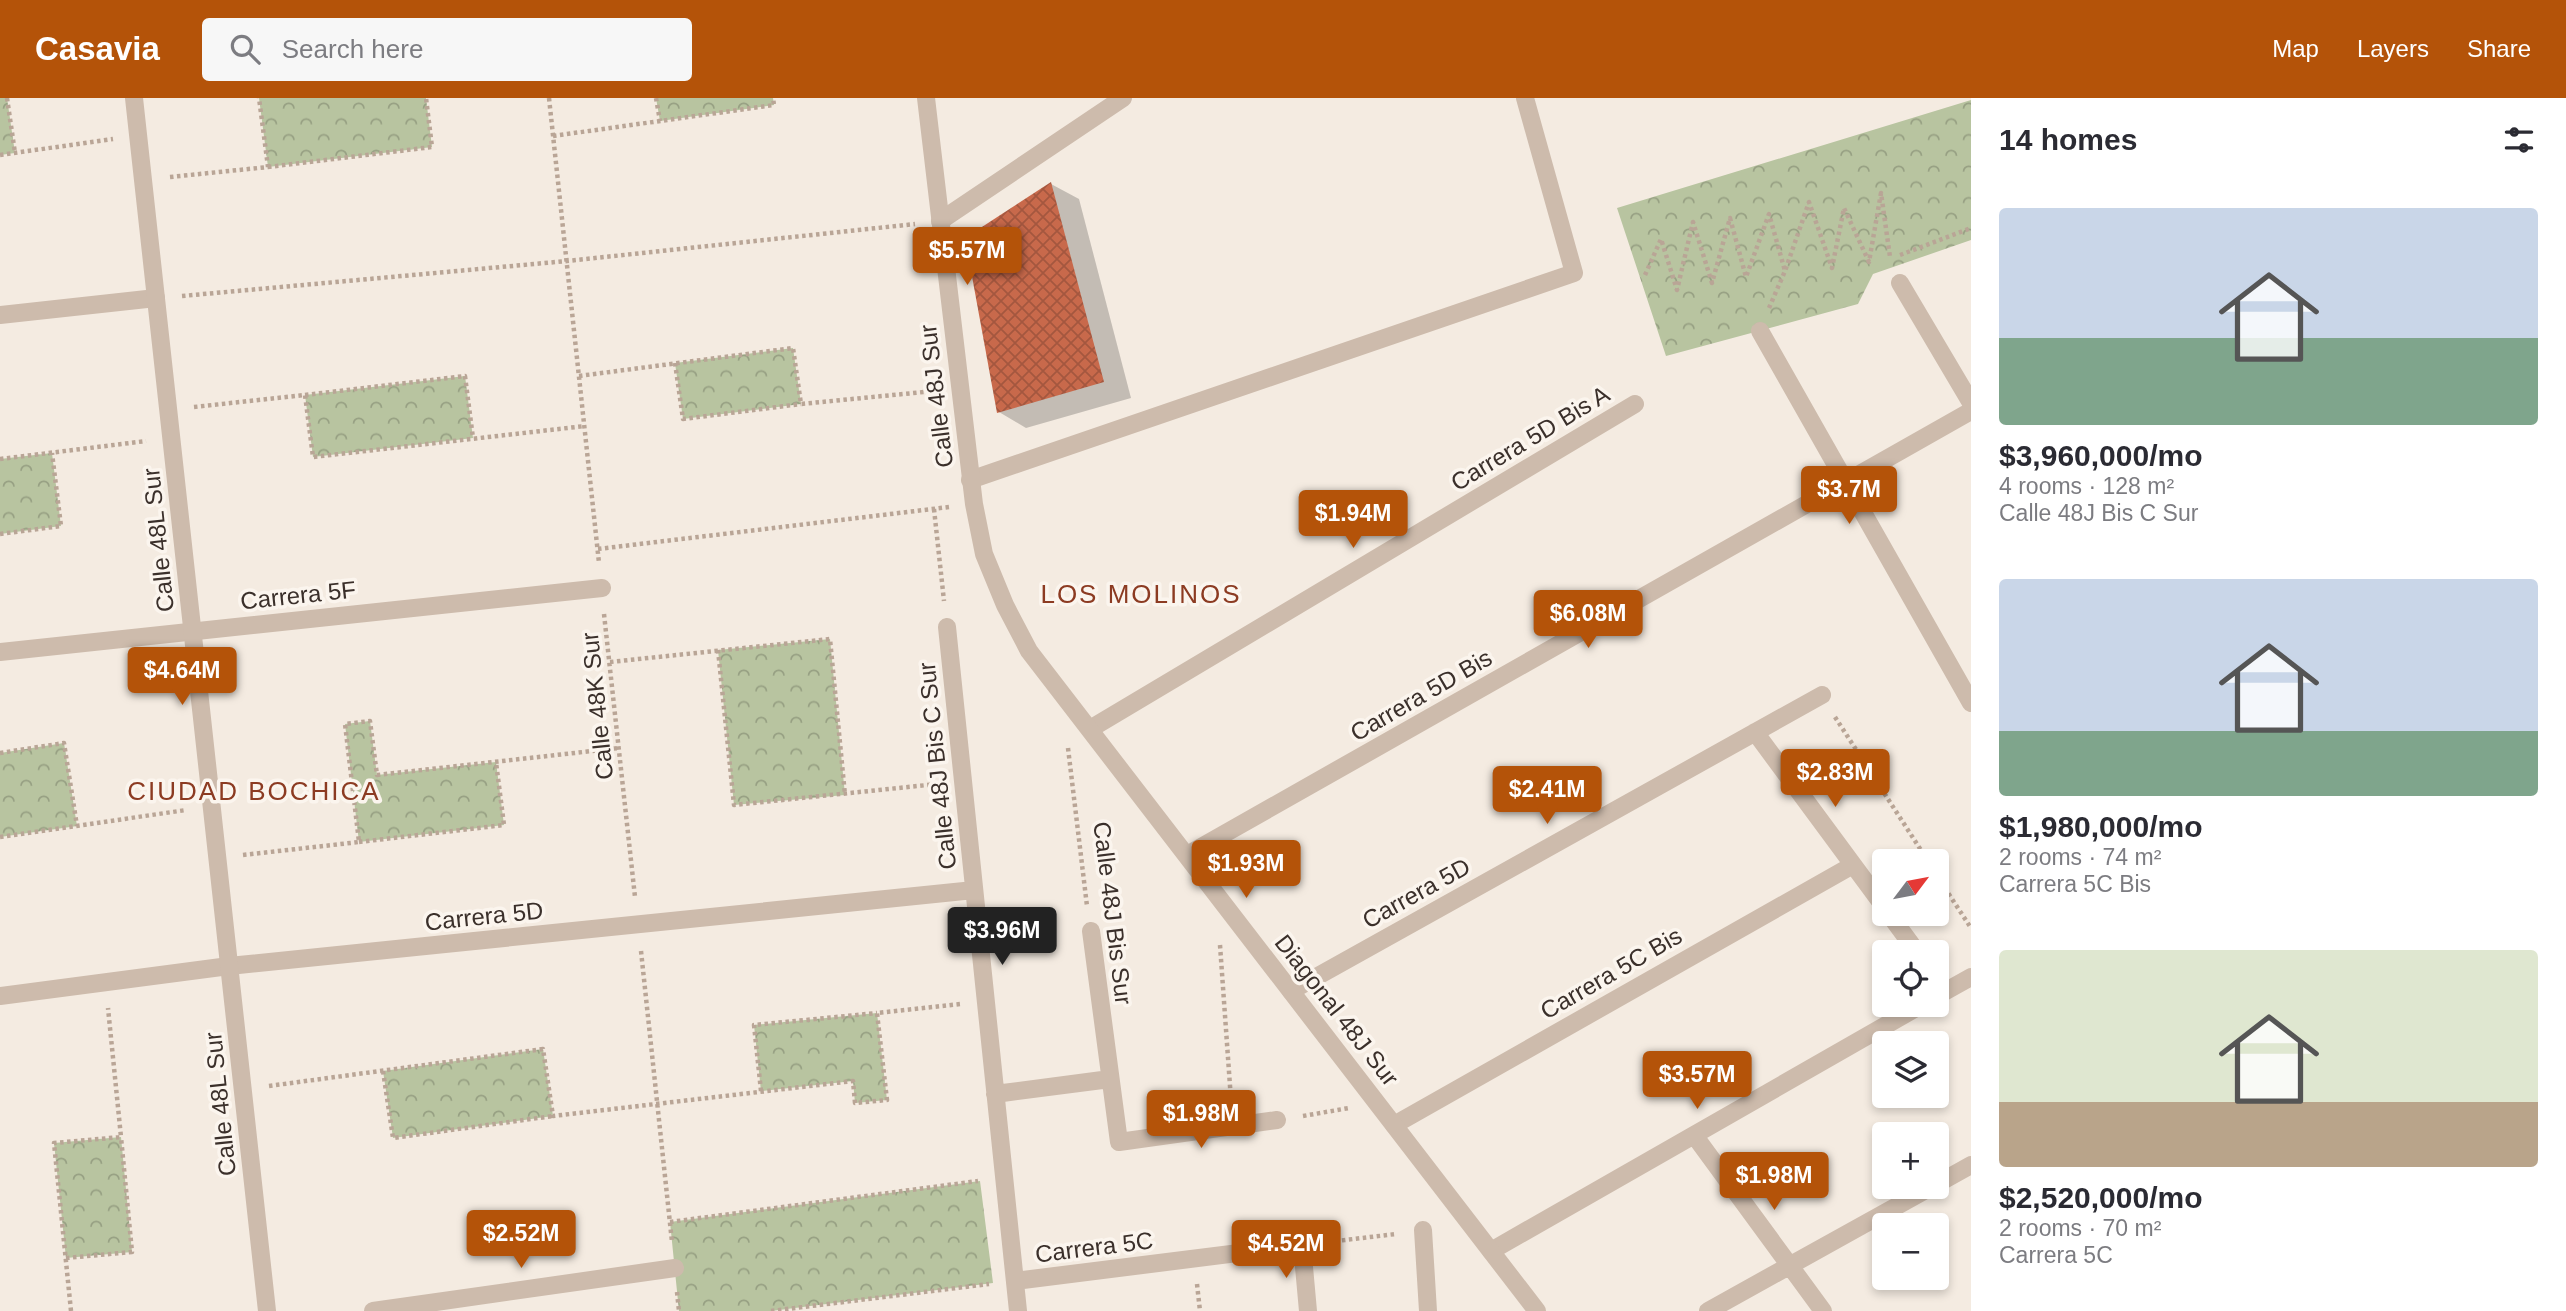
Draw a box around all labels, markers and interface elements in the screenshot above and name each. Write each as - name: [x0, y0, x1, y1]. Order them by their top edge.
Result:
- search box: [202, 18, 692, 81]
- text: Casavia: [35, 30, 160, 67]
- icon: search: [226, 30, 264, 68]
- text: Search here: [282, 34, 423, 64]
- text: Map: [2272, 35, 2319, 62]
- text: Layers: [2357, 35, 2429, 62]
- text: Share: [2467, 35, 2531, 62]
- icon: filters: [2500, 121, 2538, 159]
- text: 14 homes: [1999, 123, 2137, 156]
- pin: $5.57M: [910, 228, 1024, 287]
- text: $5.57M: [929, 237, 1005, 263]
- icon: home: [2206, 254, 2332, 380]
- street label: Calle 48J Sur: [914, 323, 958, 469]
- street label: Carrera 5D Bis A: [1446, 380, 1614, 496]
- text: $3,960,000/mo: [1999, 439, 2202, 472]
- pin: $3.7M: [1800, 466, 1898, 526]
- street label: Calle 48L Sur: [137, 467, 179, 613]
- text: 4 rooms · 128 m²: [1999, 473, 2174, 499]
- text: $3.7M: [1817, 476, 1881, 502]
- pin: $1.94M: [1296, 490, 1410, 550]
- text: $1.94M: [1315, 500, 1391, 526]
- text: Calle 48J Bis C Sur: [1999, 500, 2198, 526]
- street label: Carrera 5F: [239, 576, 357, 614]
- district label: LOS MOLINOS: [1040, 579, 1242, 609]
- pin: $6.08M: [1531, 590, 1645, 650]
- text: $6.08M: [1550, 600, 1626, 626]
- icon: home: [2206, 625, 2332, 751]
- street label: Calle 48K Sur: [576, 631, 618, 781]
- street label: Carrera 5D Bis: [1346, 644, 1496, 746]
- pin: $4.64M: [125, 648, 239, 707]
- text: $4.64M: [144, 657, 220, 683]
- street label: Calle 48J Bis C Sur: [913, 661, 961, 871]
- pin: $2.83M: [1778, 750, 1892, 809]
- text: $2.83M: [1797, 759, 1873, 785]
- pin: $2.41M: [1490, 766, 1604, 826]
- district label: CIUDAD BOCHICA: [127, 776, 381, 806]
- text: $2.41M: [1509, 776, 1585, 802]
- text: $1,980,000/mo: [1999, 810, 2202, 843]
- street label: Calle 48J Bis Sur: [1088, 820, 1138, 1006]
- pin: $1.93M: [1189, 840, 1303, 900]
- text: 2 rooms · 74 m²: [1999, 844, 2161, 870]
- north arrow: [1872, 849, 1950, 926]
- map controls: [1872, 849, 1949, 1290]
- text: $1.93M: [1208, 850, 1284, 876]
- street label: Carrera 5D: [1358, 852, 1474, 934]
- text: Carrera 5C Bis: [1999, 871, 2151, 897]
- street label: Carrera 5D: [424, 896, 544, 936]
- pin: $3.96M: [945, 908, 1059, 967]
- text: $3.96M: [964, 917, 1040, 943]
- street label: Carrera 5C Bis: [1536, 922, 1686, 1024]
- street label: Diagonal 48J Sur: [1270, 929, 1404, 1091]
- button: locate: [1872, 940, 1949, 1017]
- icon: home: [2206, 996, 2332, 1122]
- street label: Calle 48L Sur: [199, 1031, 241, 1177]
- button: layers: [1872, 1031, 1949, 1108]
- pin: $3.57M: [1640, 1052, 1754, 1111]
- text: $3.57M: [1659, 1061, 1735, 1087]
- pin: $1.98M: [1144, 1090, 1258, 1150]
- text: $1.98M: [1163, 1100, 1239, 1126]
- button: +: [1872, 1122, 1949, 1199]
- pin: $1.98M: [1717, 1152, 1831, 1212]
- text: $1.98M: [1736, 1162, 1812, 1188]
- text: $2,520,000/mo: [1999, 1181, 2202, 1214]
- pin: $2.52M: [464, 1210, 578, 1270]
- button: −: [1872, 1213, 1949, 1290]
- text: 2 rooms · 70 m²: [1999, 1215, 2161, 1241]
- text: $2.52M: [483, 1220, 559, 1246]
- pin: $4.52M: [1229, 1220, 1343, 1280]
- street label: Carrera 5C: [1033, 1226, 1155, 1268]
- text: $4.52M: [1248, 1230, 1324, 1256]
- text: Carrera 5C: [1999, 1242, 2113, 1268]

